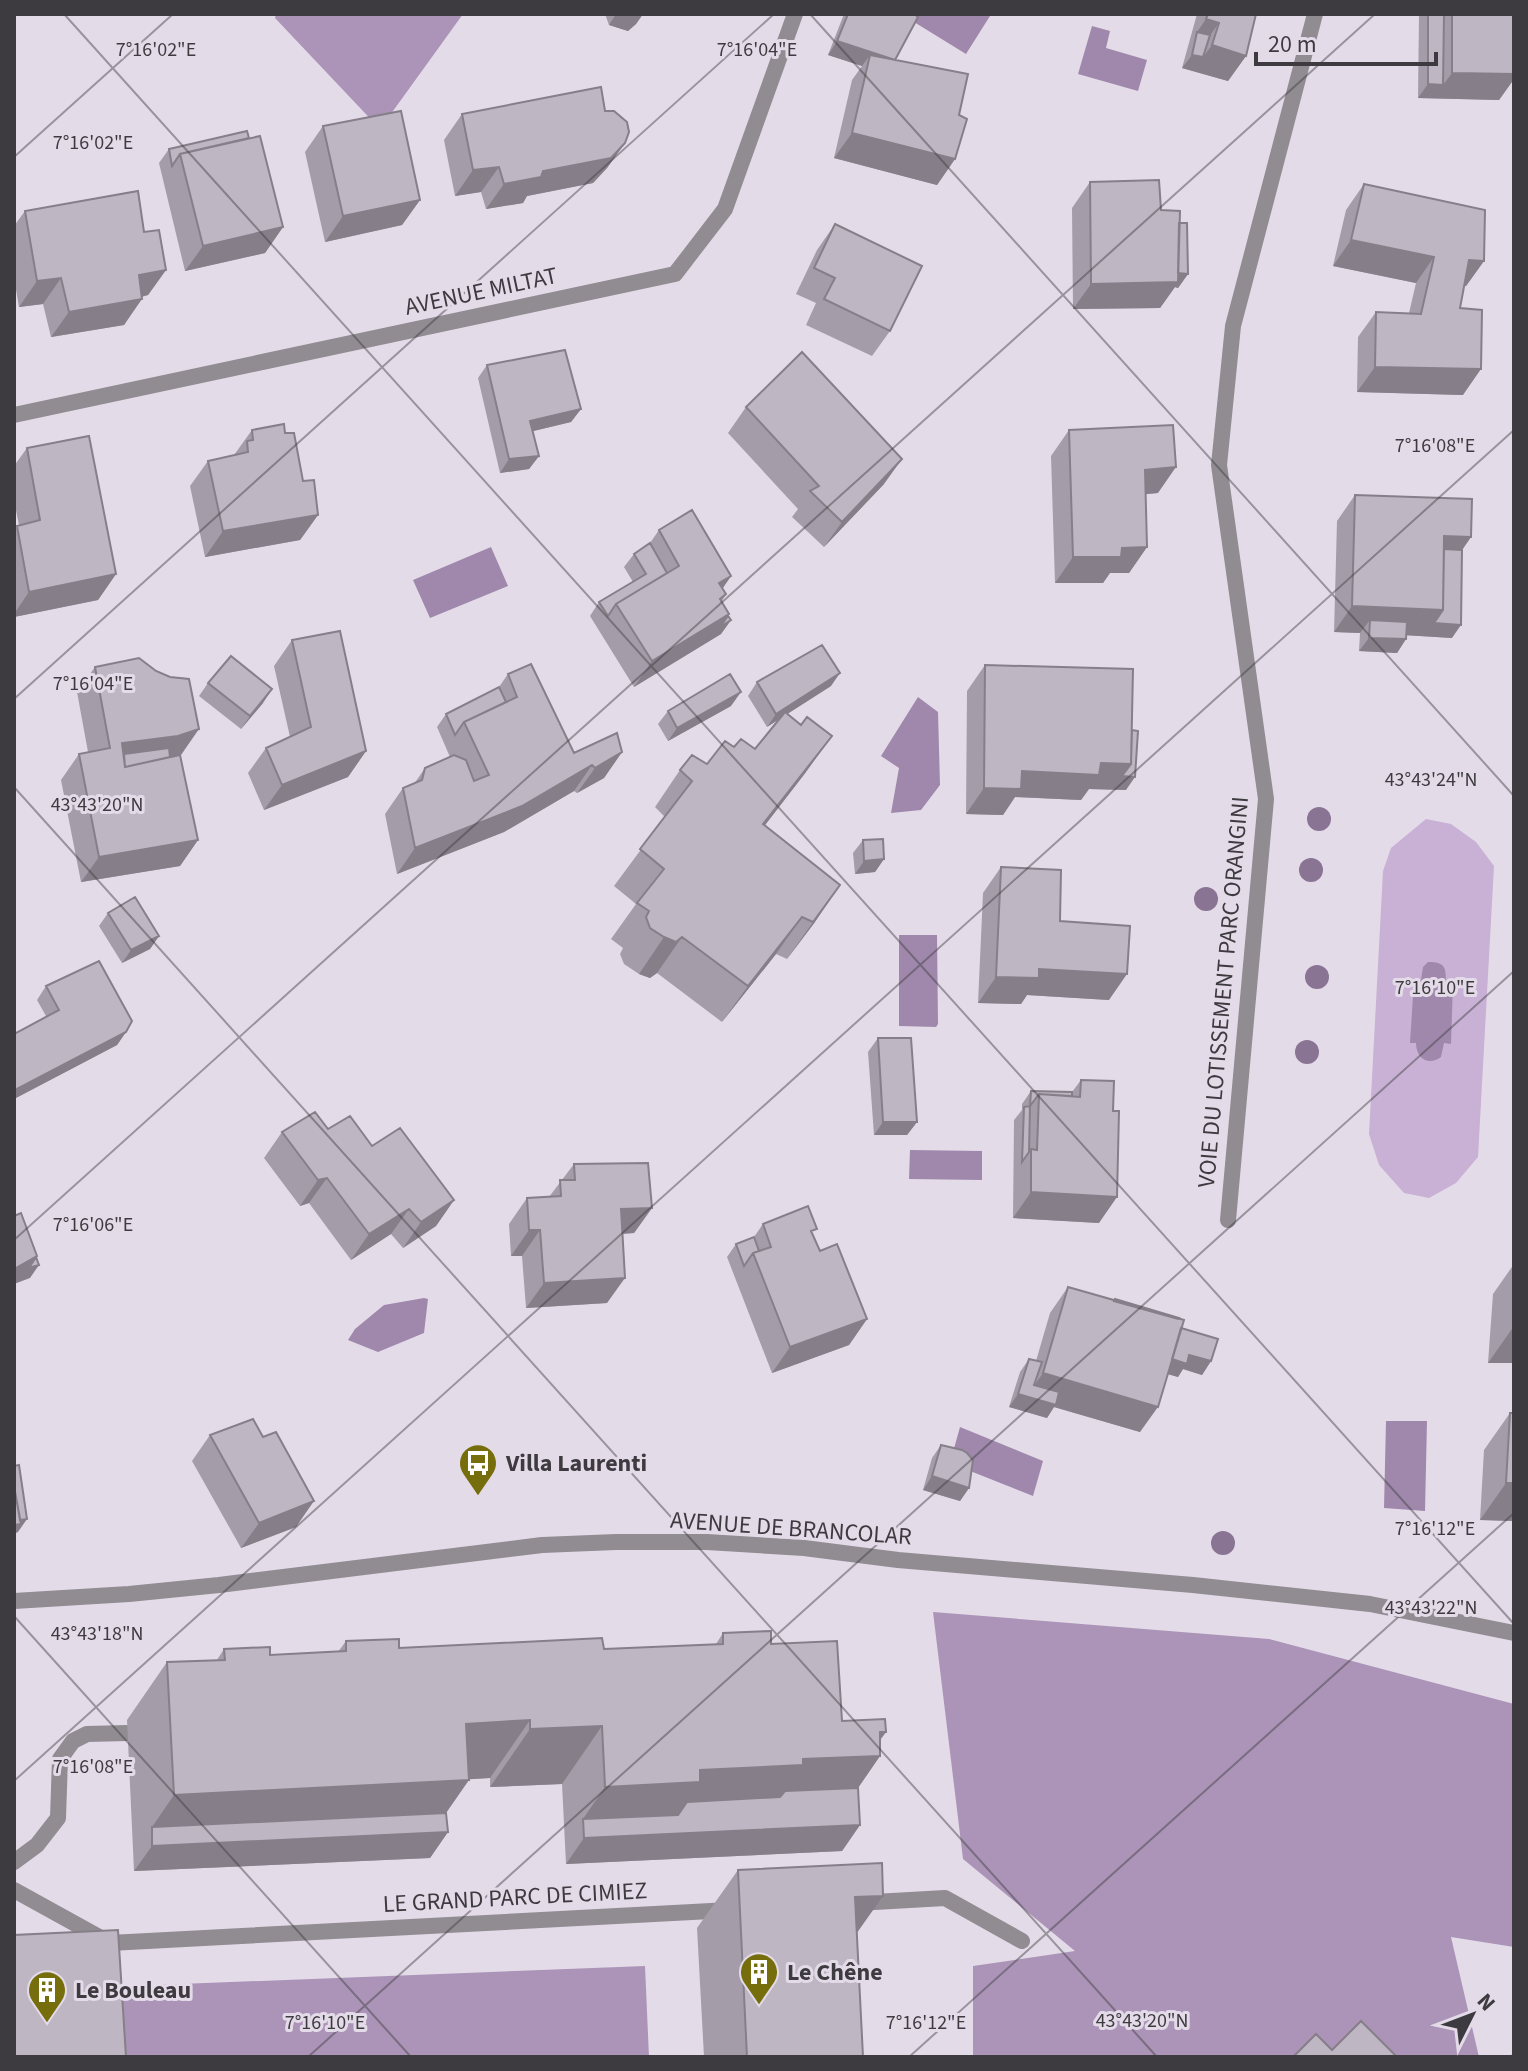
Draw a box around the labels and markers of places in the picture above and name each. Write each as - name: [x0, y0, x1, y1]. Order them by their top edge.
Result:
- bus stop icon: Villa Laurenti: [457, 1442, 499, 1497]
- place label: Villa Laurenti: [505, 1446, 647, 1481]
- building icon: Le Chêne: [738, 1951, 780, 2006]
- place label: Le Chêne: [787, 1955, 883, 1990]
- building icon: Le Bouleau: [26, 1969, 68, 2024]
- place label: Le Bouleau: [75, 1973, 191, 2008]

